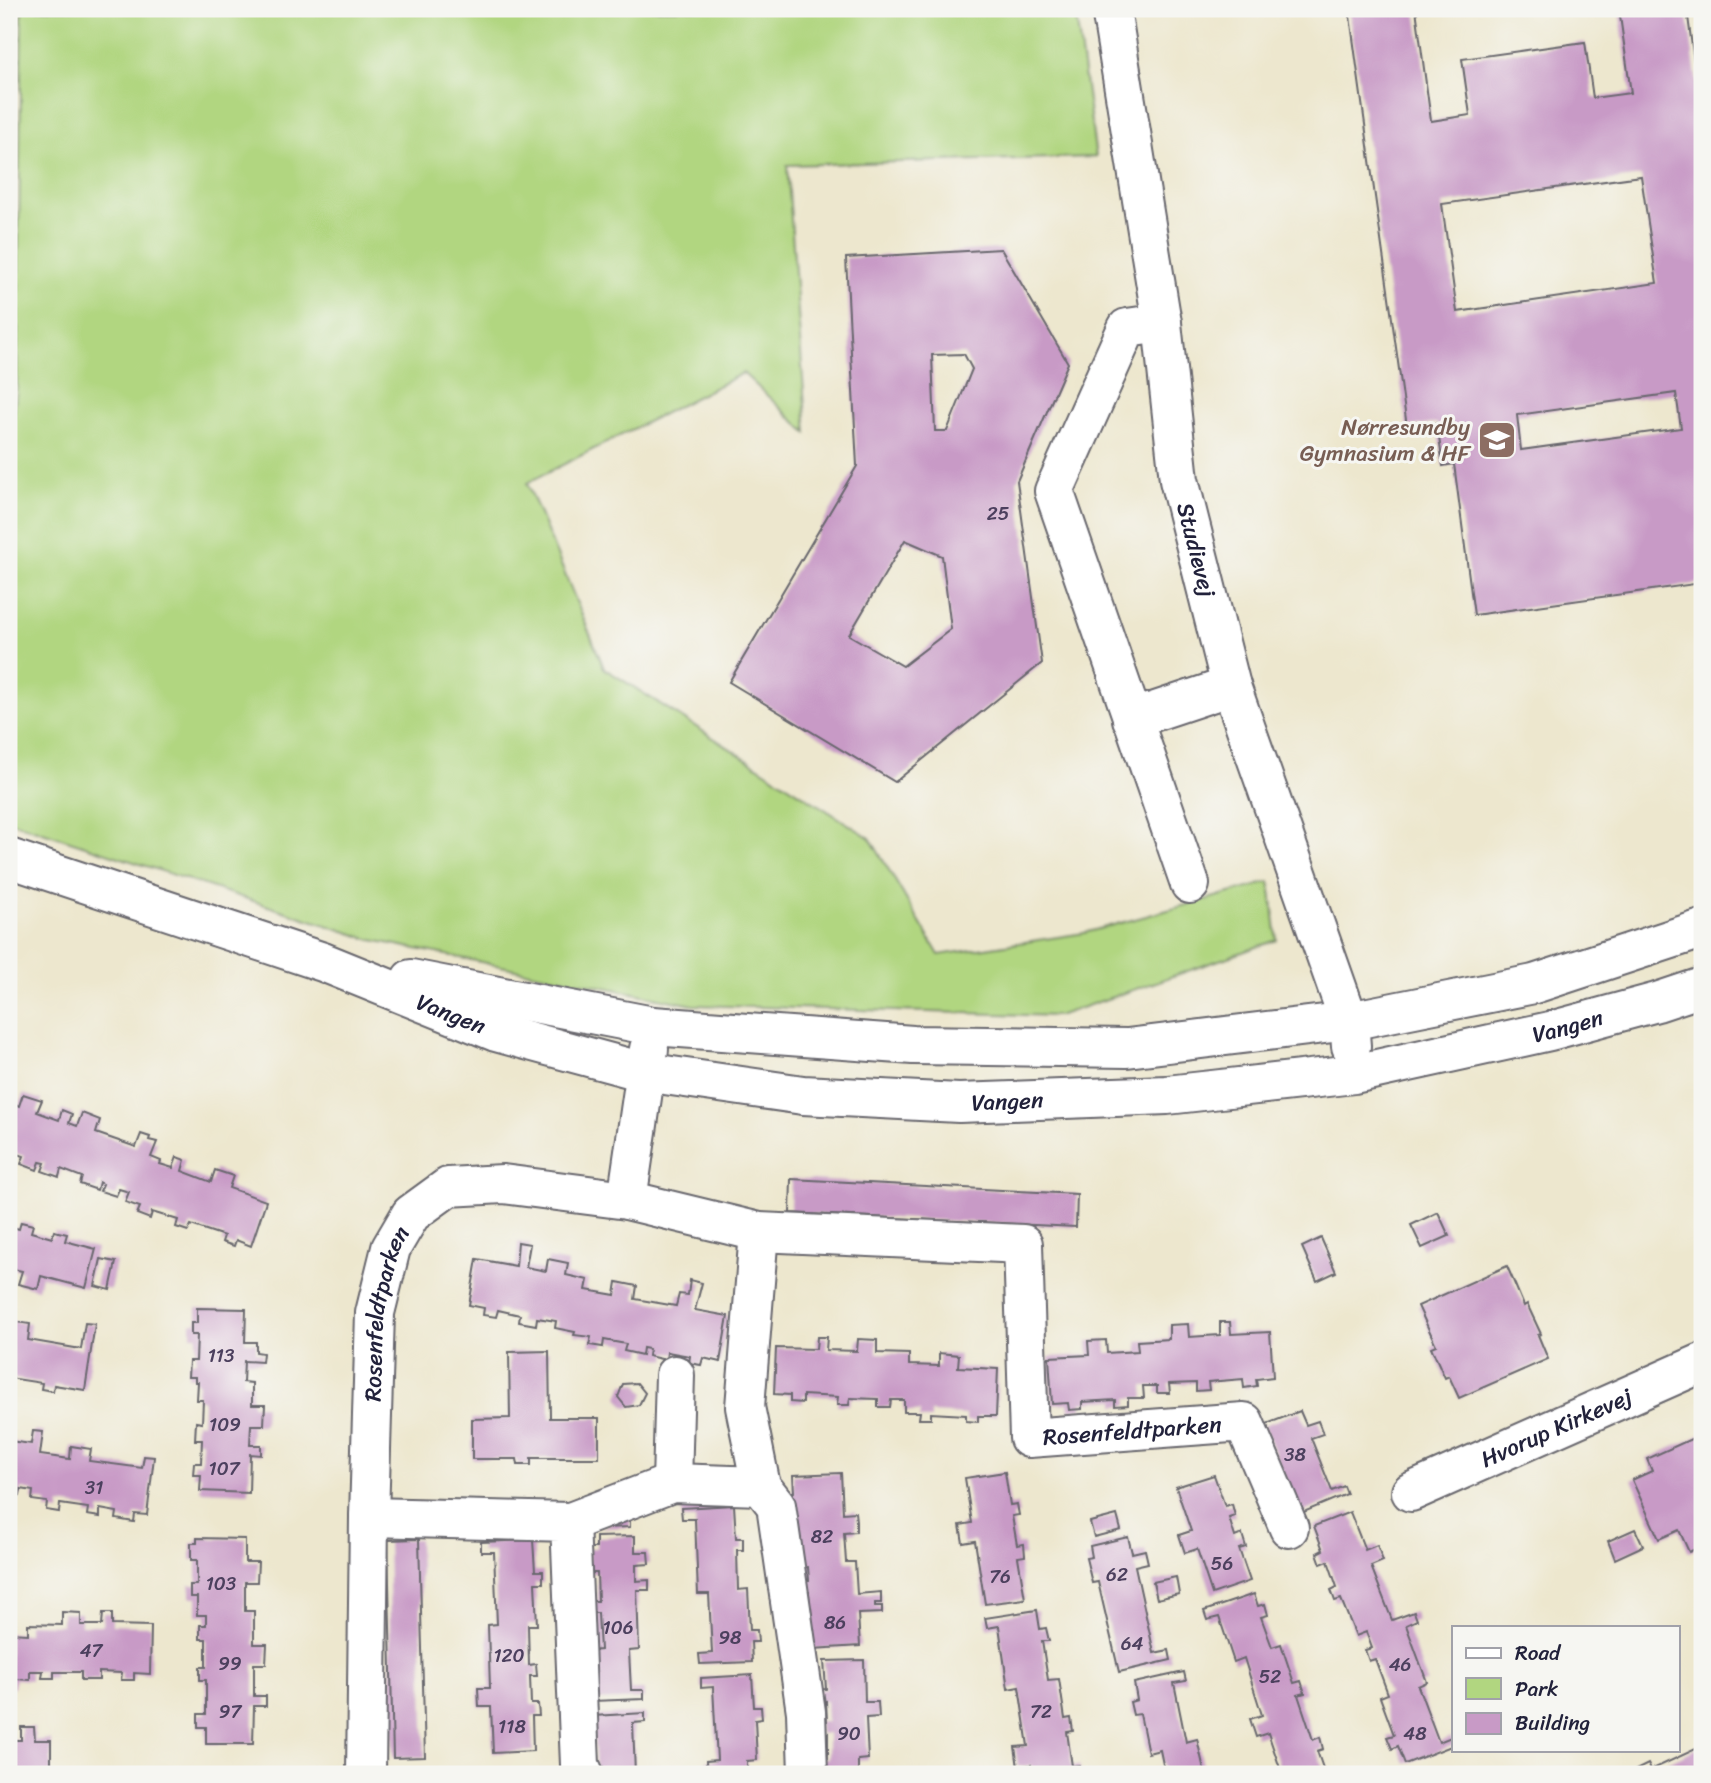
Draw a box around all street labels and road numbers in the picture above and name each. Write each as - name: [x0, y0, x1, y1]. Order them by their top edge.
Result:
- street label: Studievej: [1164, 498, 1228, 602]
- street label: Vangen: [410, 982, 492, 1047]
- street label: Vangen: [1529, 997, 1609, 1055]
- street label: Vangen: [971, 1080, 1045, 1124]
- street label: Rosenfeldtparken: [352, 1218, 421, 1402]
- street label: Hvorup Kirkevej: [1474, 1376, 1640, 1480]
- street label: Rosenfeldtparken: [1041, 1404, 1223, 1458]

